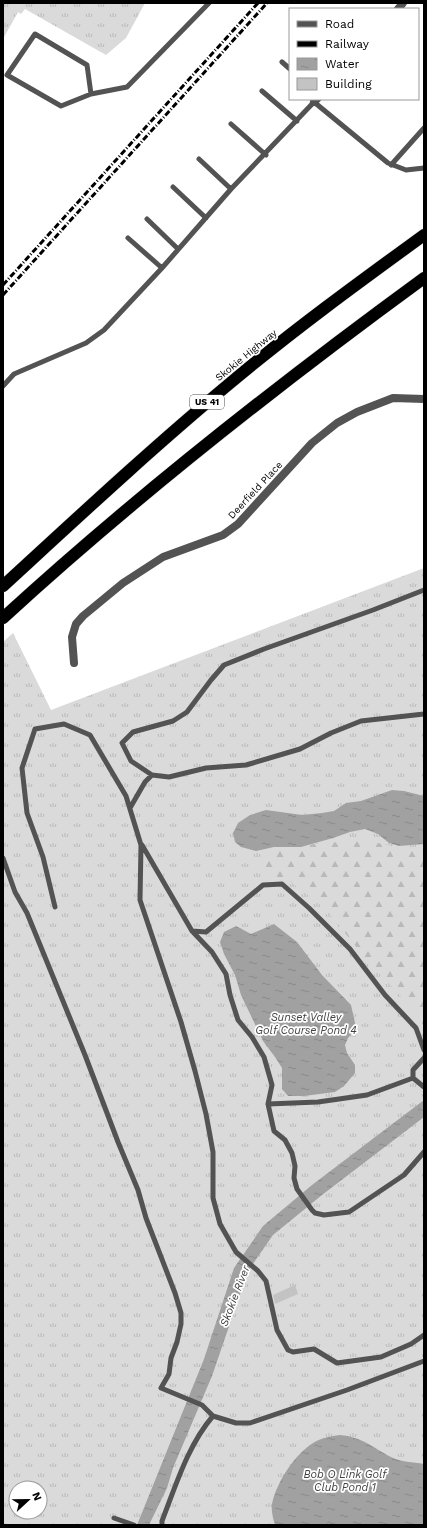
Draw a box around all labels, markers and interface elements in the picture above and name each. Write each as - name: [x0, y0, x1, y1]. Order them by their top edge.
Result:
- legend: [289, 8, 419, 100]
- text: Road: [325, 17, 354, 31]
- text: Railway: [325, 37, 370, 51]
- text: Water: [325, 57, 360, 71]
- text: Building: [325, 77, 372, 91]
- street label: Skokie Highway: [213, 326, 279, 383]
- road number: US 41: [190, 395, 224, 409]
- street label: Deerfield Place: [226, 459, 284, 521]
- water label: Sunset Valley Golf Course Pond 4: [255, 1011, 357, 1037]
- water label: Skokie River: [217, 1263, 253, 1328]
- water label: Bob O Link Golf Club Pond 1: [303, 1468, 388, 1494]
- north arrow: [8, 1480, 48, 1520]
- text: N: [29, 1490, 44, 1503]

